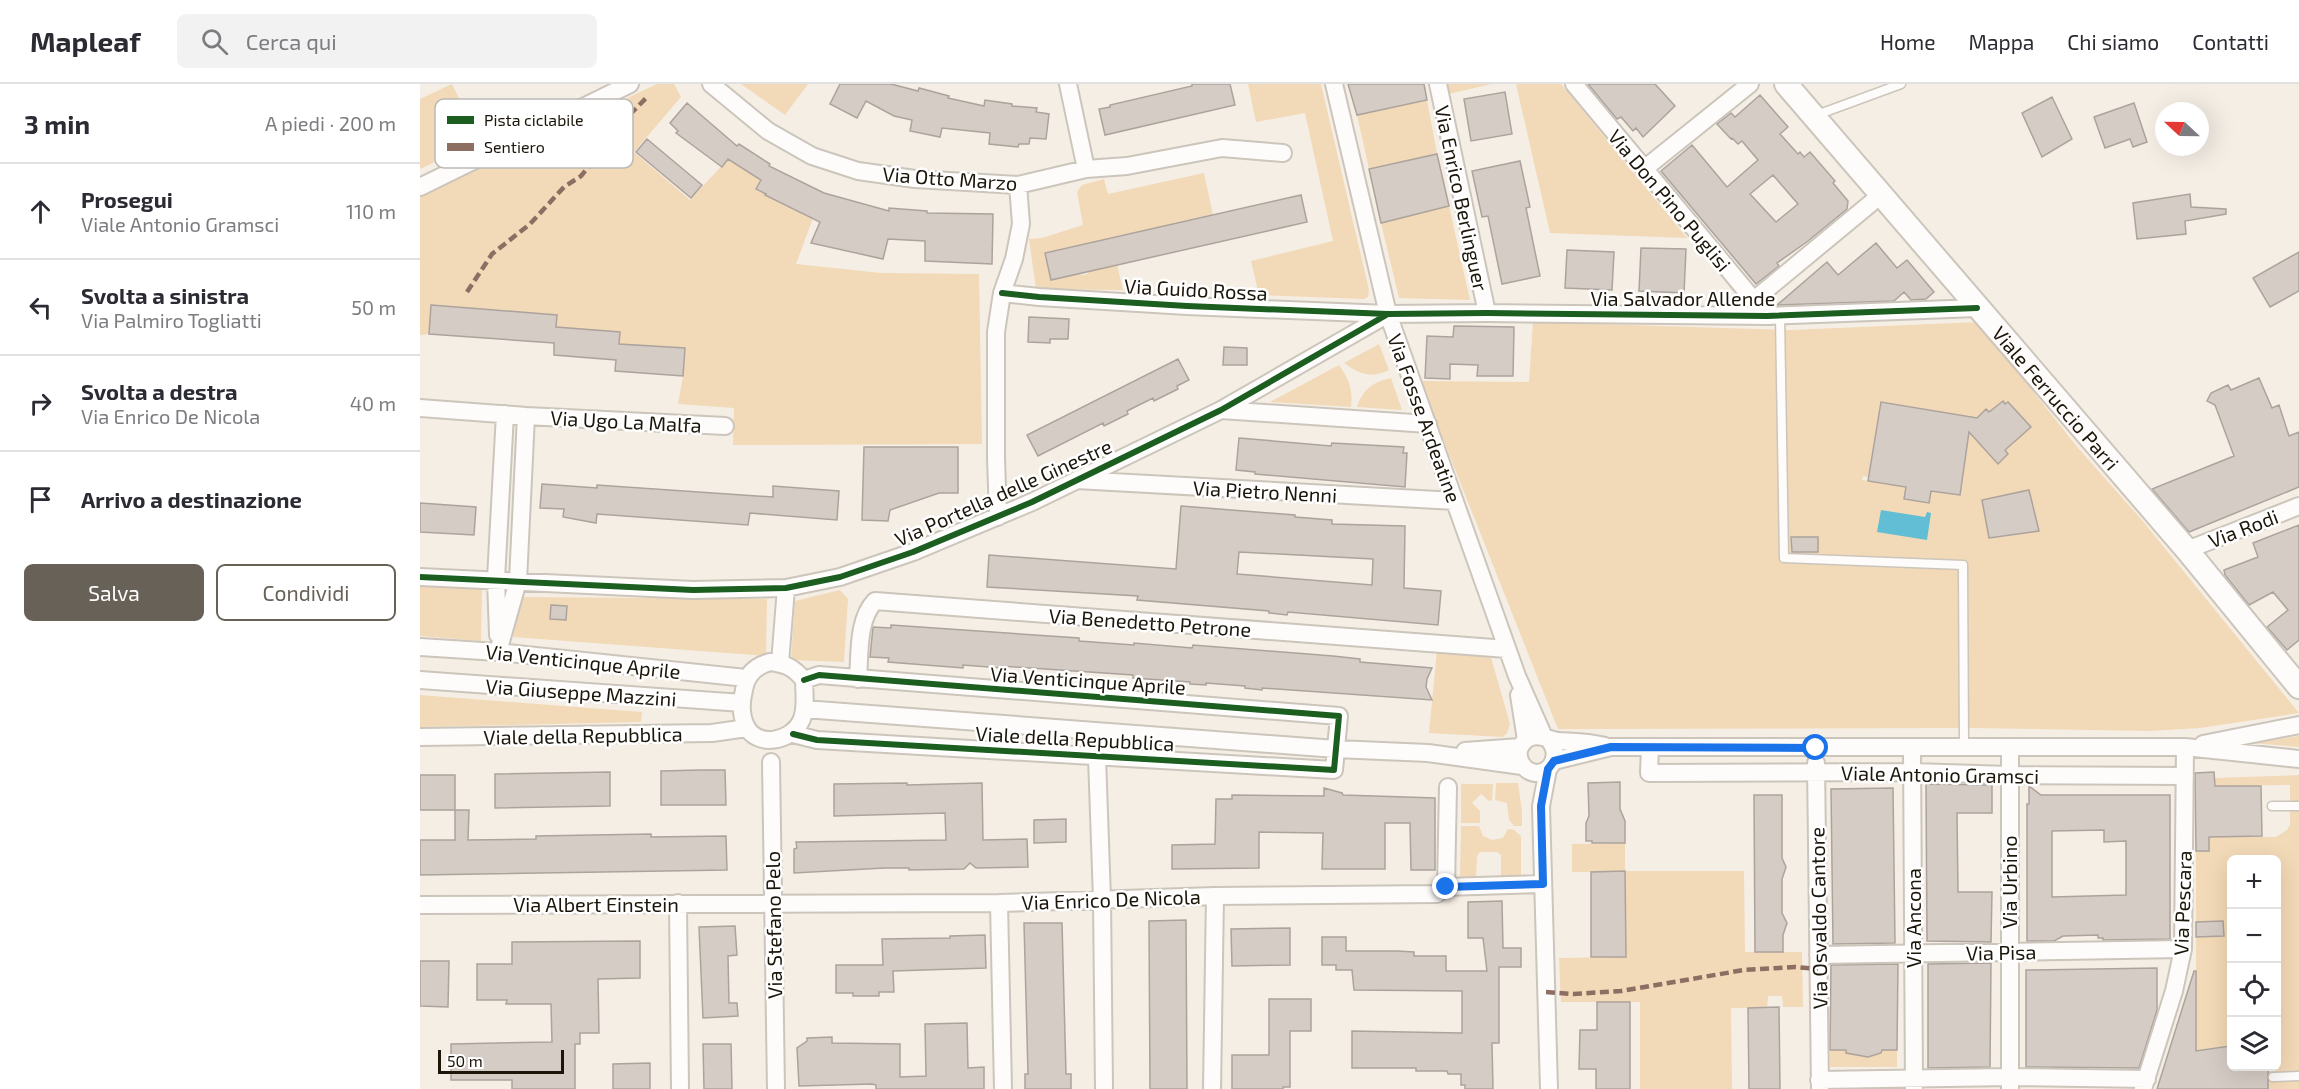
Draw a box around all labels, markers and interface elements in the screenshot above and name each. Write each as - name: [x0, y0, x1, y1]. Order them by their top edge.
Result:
- search box: [177, 14, 597, 68]
- text: Mapleaf: [30, 24, 141, 58]
- icon: search: [198, 25, 231, 58]
- text: Cerca qui: [246, 28, 337, 54]
- text: Home: [1880, 29, 1936, 54]
- text: Mappa: [1969, 29, 2034, 54]
- text: Chi siamo: [2067, 29, 2159, 54]
- text: Contatti: [2192, 29, 2269, 54]
- legend: [435, 99, 633, 168]
- north arrow: [2155, 102, 2209, 156]
- street label: Via Enrico Berlinguer: [1431, 103, 1493, 293]
- text: 3 min: [24, 108, 90, 139]
- text: Pista ciclabile: [484, 110, 584, 129]
- text: A piedi · 200 m: [265, 111, 396, 135]
- street label: Via Don Pino Puglisi: [1604, 124, 1736, 276]
- text: Sentiero: [484, 137, 545, 156]
- street label: Via Otto Marzo: [882, 161, 1018, 195]
- text: Prosegui: [81, 186, 173, 212]
- icon: ahead: [24, 195, 57, 228]
- text: 110 m: [346, 199, 396, 223]
- text: Viale Antonio Gramsci: [81, 212, 279, 236]
- street label: Via Guido Rossa: [1124, 273, 1268, 305]
- text: Svolta a sinistra: [81, 282, 249, 308]
- street label: Via Salvador Allende: [1590, 286, 1776, 310]
- icon: left: [24, 291, 57, 324]
- text: 50 m: [351, 295, 396, 319]
- text: Via Palmiro Togliatti: [81, 308, 262, 332]
- street label: Viale Ferruccio Parri: [1988, 321, 2124, 475]
- street label: Via Fosse Ardeatine: [1383, 330, 1467, 506]
- text: Svolta a destra: [81, 378, 238, 404]
- icon: right: [24, 387, 57, 420]
- text: 40 m: [350, 391, 396, 415]
- text: Via Enrico De Nicola: [81, 404, 260, 428]
- street label: Via Ugo La Malfa: [550, 405, 702, 437]
- street label: Via Portella delle Ginestre: [891, 433, 1115, 551]
- street label: Via Pietro Nenni: [1192, 475, 1338, 507]
- icon: arrive: [24, 483, 57, 516]
- text: Arrivo a destinazione: [81, 486, 302, 512]
- street label: Via Rodi: [2205, 504, 2281, 552]
- button: Salva: [24, 564, 204, 621]
- button: Condividi: [216, 564, 396, 621]
- street label: Via Benedetto Petrone: [1048, 603, 1252, 641]
- street label: Via Venticinque Aprile: [484, 639, 682, 683]
- street label: Via Venticinque Aprile: [989, 661, 1187, 699]
- street label: Via Giuseppe Mazzini: [485, 673, 677, 711]
- street label: Viale della Repubblica: [483, 721, 683, 749]
- street label: Viale della Repubblica: [975, 721, 1175, 755]
- route start: [1802, 734, 1828, 760]
- street label: Viale Antonio Gramsci: [1841, 760, 2039, 788]
- street label: Via Osvaldo Cantore: [1804, 827, 1832, 1009]
- street label: Via Urbino: [1997, 835, 2021, 929]
- street label: Via Pescara: [2168, 850, 2196, 956]
- street label: Via Stefano Pelo: [760, 851, 786, 999]
- map controls: [2227, 855, 2281, 1071]
- button: +: [2227, 855, 2281, 909]
- street label: Via Ancona: [1901, 868, 1925, 968]
- route end: [1432, 873, 1458, 899]
- street label: Via Enrico De Nicola: [1021, 884, 1201, 914]
- street label: Via Albert Einstein: [513, 892, 679, 916]
- button: −: [2227, 909, 2281, 963]
- street label: Via Pisa: [1966, 939, 2036, 965]
- button: locate: [2227, 963, 2281, 1017]
- button: layers: [2227, 1017, 2281, 1071]
- scale bar: [438, 1047, 564, 1074]
- text: 50 m: [447, 1051, 483, 1070]

